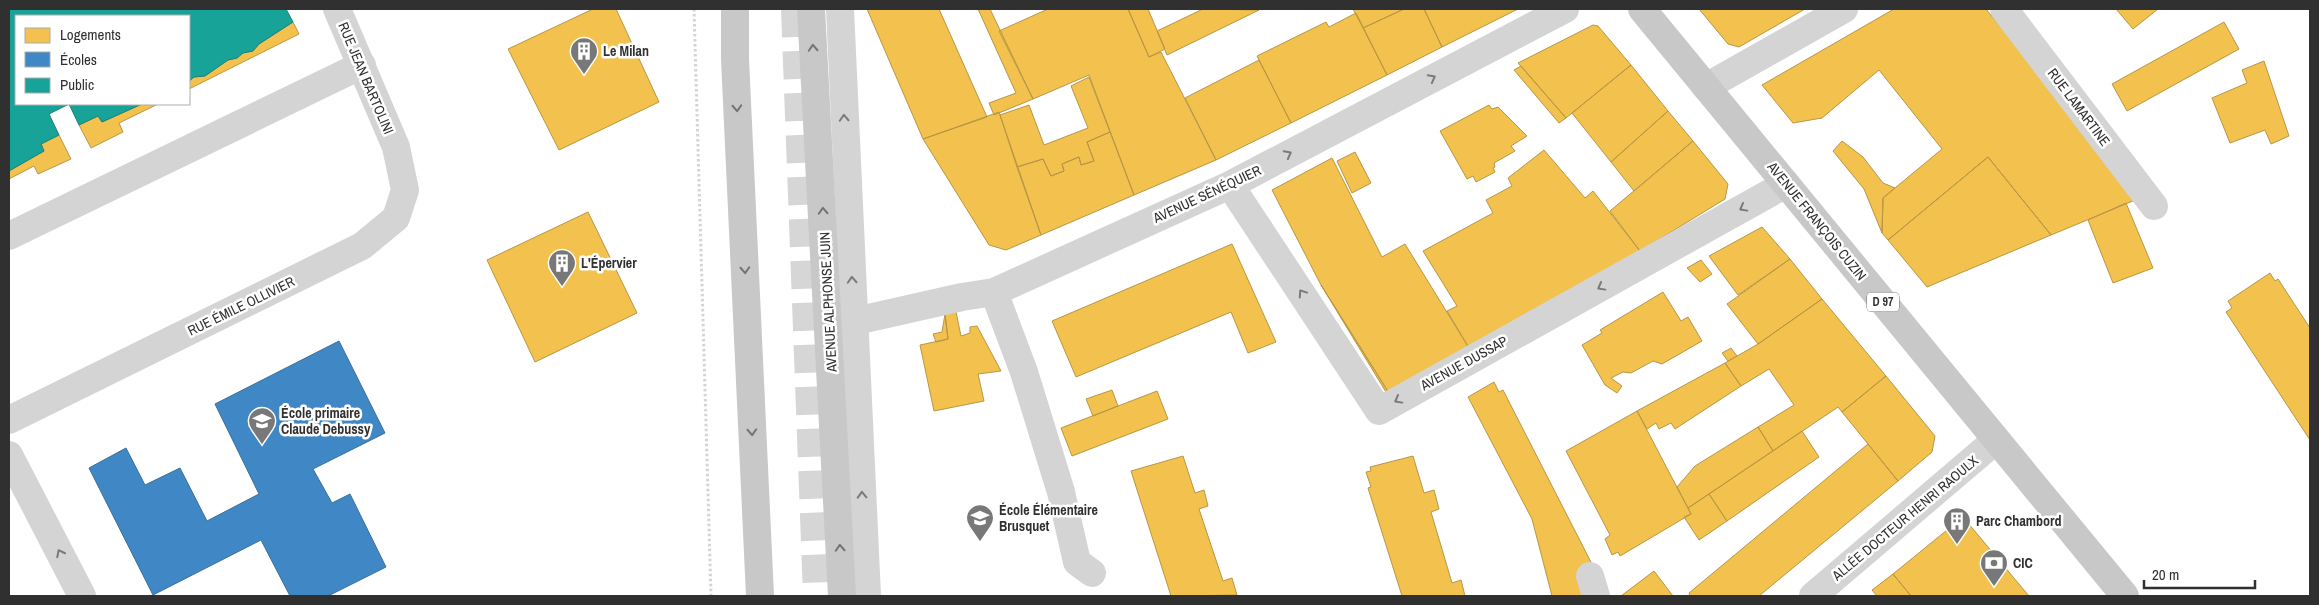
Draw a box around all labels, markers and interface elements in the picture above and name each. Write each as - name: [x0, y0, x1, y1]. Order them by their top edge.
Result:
- legend: [15, 15, 190, 105]
- street label: RUE JEAN BARTOLINI: [334, 19, 398, 137]
- text: Logements: [60, 24, 121, 45]
- building icon: Le Milan: [569, 36, 599, 75]
- place label: Le Milan: [603, 42, 649, 60]
- one-way arrow: [808, 44, 819, 52]
- text: Écoles: [60, 49, 97, 70]
- street label: RUE LAMARTINE: [2044, 64, 2114, 150]
- text: Public: [60, 74, 94, 95]
- one-way arrow: [1427, 74, 1436, 84]
- one-way arrow: [732, 104, 743, 112]
- one-way arrow: [839, 114, 850, 122]
- one-way arrow: [1283, 150, 1292, 160]
- street label: AVENUE FRANÇOIS CUZIN: [1763, 157, 1870, 284]
- street label: AVENUE SÉNÉQUIER: [1149, 161, 1264, 227]
- one-way arrow: [1740, 202, 1749, 212]
- one-way arrow: [817, 206, 828, 214]
- street label: AVENUE ALPHONSE JUIN: [815, 232, 841, 373]
- building icon: L'Épervier: [547, 248, 577, 287]
- place label: L'Épervier: [581, 254, 637, 272]
- one-way arrow: [739, 266, 750, 274]
- street label: RUE ÉMILE OLLIVIER: [185, 272, 297, 340]
- one-way arrow: [847, 276, 858, 284]
- one-way arrow: [1598, 281, 1607, 291]
- one-way arrow: [1298, 289, 1308, 298]
- road number: D 97: [1867, 292, 1899, 312]
- street label: AVENUE DUSSAP: [1416, 332, 1511, 395]
- one-way arrow: [1395, 394, 1404, 404]
- place label: École primaire Claude Debussy: [281, 404, 371, 438]
- school or university icon: École primaire Claude Debussy: [247, 406, 277, 445]
- one-way arrow: [747, 428, 758, 436]
- street label: ALLÉE DOCTEUR HENRI RAOULX: [1828, 451, 1982, 585]
- one-way arrow: [856, 491, 867, 499]
- place label: École Élémentaire Brusquet: [999, 501, 1098, 535]
- school or university icon: École Élémentaire Brusquet: [965, 503, 995, 542]
- building icon: Parc Chambord: [1942, 506, 1972, 545]
- place label: Parc Chambord: [1976, 512, 2061, 530]
- one-way arrow: [835, 543, 845, 551]
- bank icon: CIC: [1979, 548, 2009, 587]
- one-way arrow: [56, 549, 66, 558]
- place label: CIC: [2013, 554, 2033, 572]
- scale bar: [2144, 558, 2255, 590]
- text: 20 m: [2152, 564, 2179, 585]

